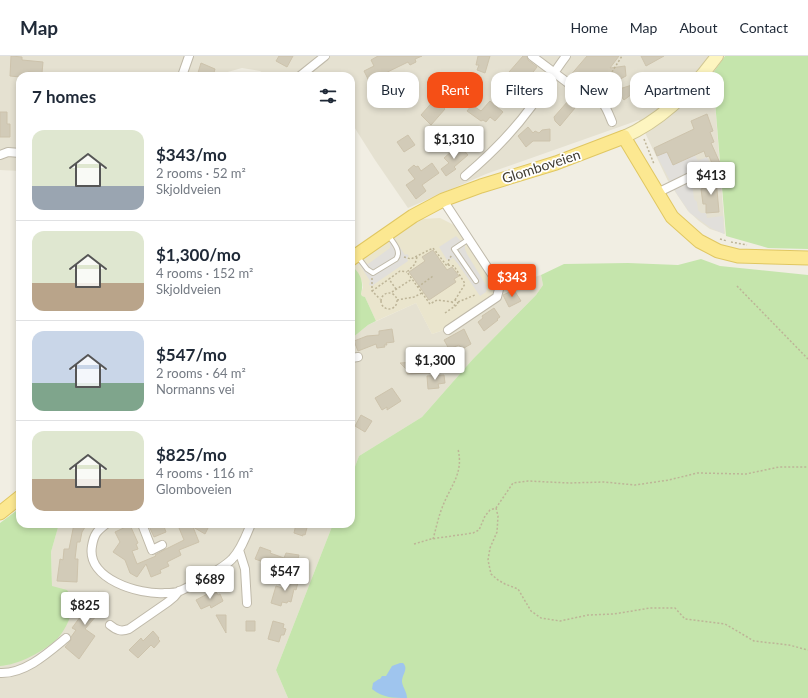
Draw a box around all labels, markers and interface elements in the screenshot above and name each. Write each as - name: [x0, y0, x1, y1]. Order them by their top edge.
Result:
- text: Map: [20, 16, 58, 39]
- text: Home: [570, 19, 608, 36]
- text: Map: [630, 19, 657, 36]
- text: About: [679, 19, 717, 36]
- text: Contact: [739, 19, 788, 36]
- chip: Buy: [367, 72, 419, 108]
- chip: Rent: [427, 72, 483, 108]
- chip: Filters: [491, 72, 557, 108]
- chip: New: [565, 72, 622, 108]
- chip: Apartment: [630, 72, 724, 108]
- icon: filters: [317, 85, 339, 107]
- text: 7 homes: [32, 86, 96, 107]
- pin: $1,310: [421, 126, 487, 160]
- text: $1,310: [434, 131, 474, 147]
- text: $343/mo: [156, 144, 227, 165]
- street label: Glomboveien: [500, 145, 582, 187]
- icon: home: [64, 146, 112, 194]
- pin: $413: [687, 162, 735, 196]
- text: 2 rooms · 52 m²: [156, 165, 246, 181]
- text: $413: [696, 167, 726, 183]
- text: Skjoldveien: [156, 181, 221, 197]
- text: $1,300/mo: [156, 244, 241, 265]
- icon: home: [64, 247, 112, 295]
- pin: $343: [488, 264, 536, 298]
- text: 4 rooms · 152 m²: [156, 265, 253, 281]
- text: $343: [497, 269, 527, 285]
- text: Skjoldveien: [156, 281, 221, 297]
- text: $547/mo: [156, 344, 227, 365]
- icon: home: [64, 347, 112, 395]
- pin: $1,300: [402, 347, 468, 381]
- text: $1,300: [415, 352, 455, 368]
- text: 2 rooms · 64 m²: [156, 365, 246, 381]
- text: Normanns vei: [156, 381, 235, 397]
- text: $825/mo: [156, 444, 227, 465]
- icon: home: [64, 447, 112, 495]
- text: 4 rooms · 116 m²: [156, 465, 253, 481]
- text: Glomboveien: [156, 481, 232, 497]
- pin: $547: [261, 558, 309, 592]
- text: $547: [270, 563, 300, 579]
- pin: $689: [186, 566, 234, 600]
- text: $689: [195, 571, 225, 587]
- pin: $825: [61, 592, 109, 626]
- text: $825: [70, 597, 100, 613]

